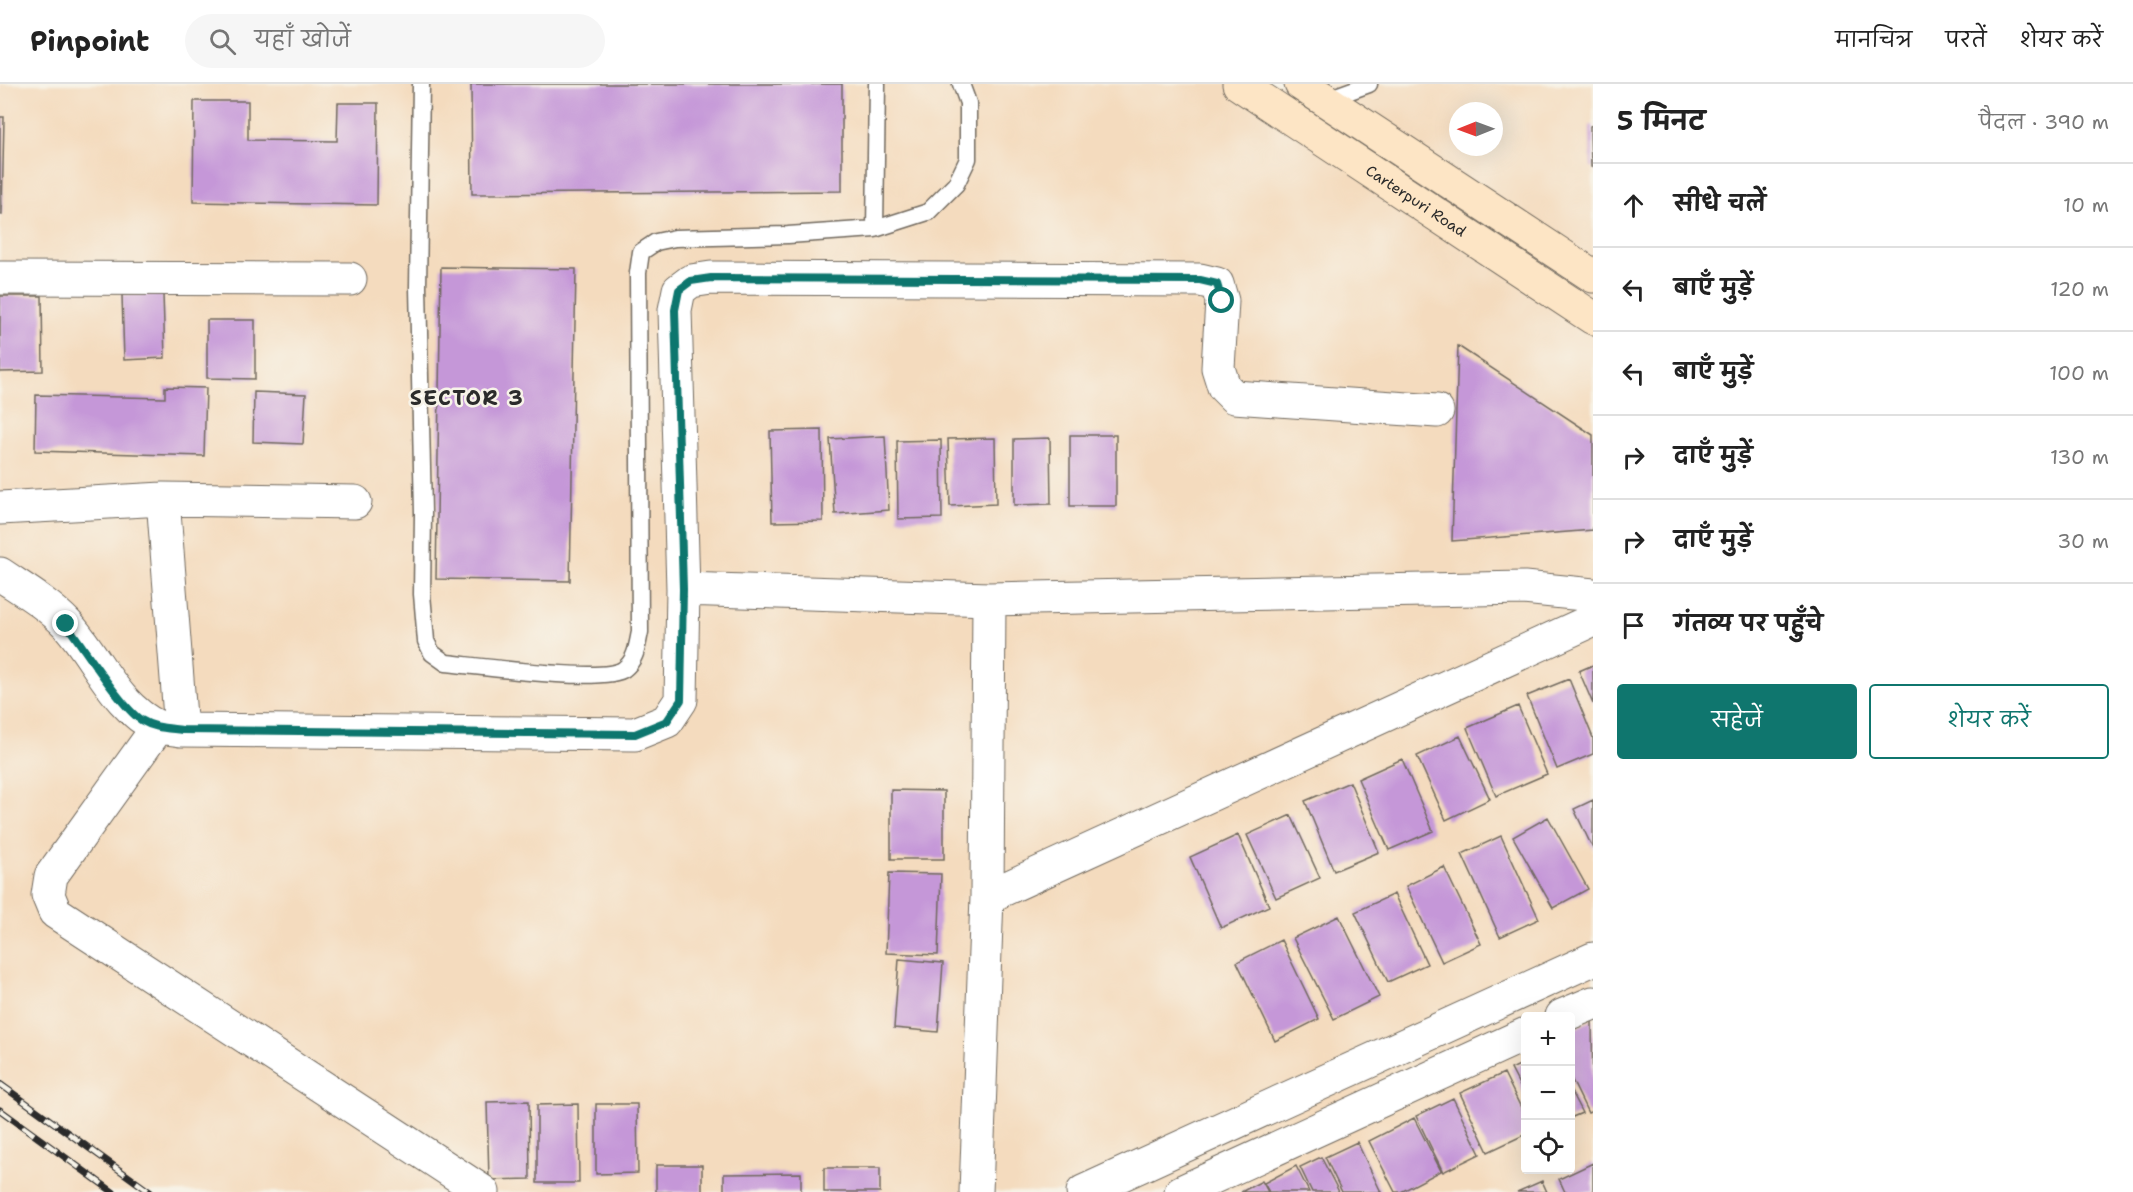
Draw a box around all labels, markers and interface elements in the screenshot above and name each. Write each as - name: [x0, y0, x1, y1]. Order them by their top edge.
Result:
- search box: [185, 14, 605, 68]
- text: Pinpoint: [30, 22, 149, 60]
- icon: search: [206, 25, 239, 58]
- text: यहाँ खोजें: [254, 25, 351, 54]
- text: मानचित्र: [1835, 26, 1912, 54]
- text: परतें: [1945, 26, 1987, 54]
- text: शेयर करें: [2020, 26, 2103, 54]
- north arrow: [1449, 102, 1503, 156]
- text: 5 मिनट: [1617, 103, 1705, 138]
- text: पैदल · 390 m: [1979, 109, 2109, 135]
- street label: Carterpuri Road: [1362, 160, 1470, 242]
- icon: ahead: [1617, 189, 1650, 222]
- text: सीधे चलें: [1674, 189, 1766, 218]
- text: 10 m: [2063, 192, 2109, 218]
- icon: left: [1617, 273, 1650, 306]
- text: बाएँ मुड़ें: [1674, 273, 1753, 302]
- text: 120 m: [2050, 276, 2109, 302]
- route start: [1208, 287, 1234, 313]
- icon: left: [1617, 357, 1650, 390]
- text: बाएँ मुड़ें: [1674, 357, 1753, 386]
- text: 100 m: [2049, 360, 2109, 386]
- district label: SECTOR 3: [410, 384, 524, 412]
- icon: right: [1617, 441, 1650, 474]
- text: दाएँ मुड़ें: [1674, 441, 1753, 470]
- text: 130 m: [2050, 444, 2109, 470]
- icon: right: [1617, 525, 1650, 558]
- text: दाएँ मुड़ें: [1674, 525, 1753, 554]
- text: 30 m: [2057, 528, 2109, 554]
- icon: arrive: [1617, 609, 1650, 642]
- text: गंतव्य पर पहुँचे: [1674, 609, 1823, 638]
- route end: [52, 610, 78, 636]
- button: सहेजें: [1617, 684, 1857, 759]
- button: शेयर करें: [1869, 684, 2109, 759]
- map controls: [1521, 1012, 1575, 1174]
- button: +: [1521, 1012, 1575, 1066]
- button: −: [1521, 1066, 1575, 1120]
- button: locate: [1521, 1120, 1575, 1174]

